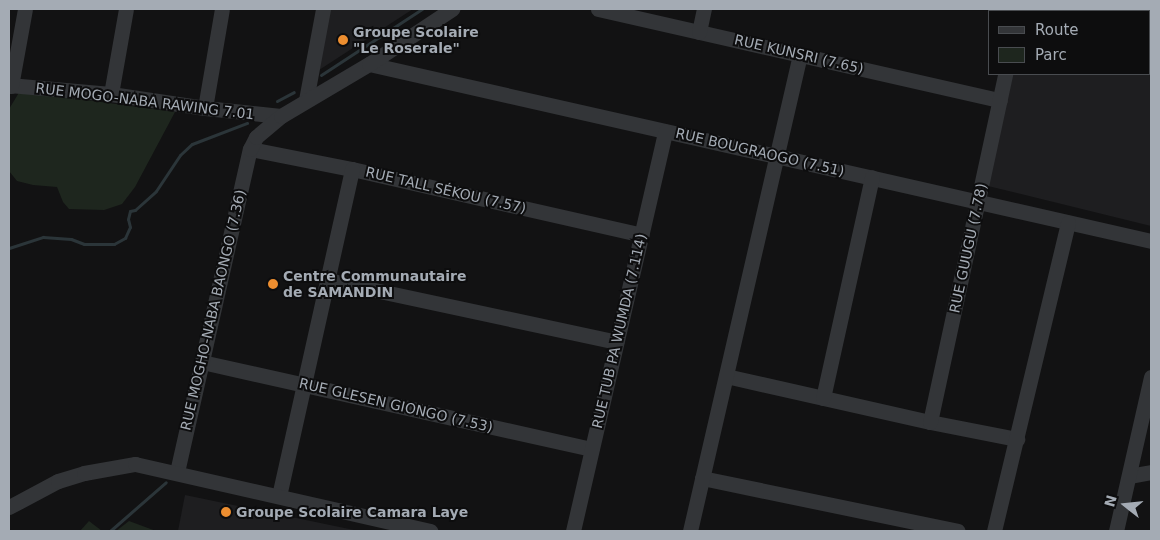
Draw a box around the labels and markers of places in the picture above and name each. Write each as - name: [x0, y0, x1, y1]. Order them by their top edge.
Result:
- place label: Groupe Scolaire "Le Roserale": [353, 24, 479, 56]
- marker: Groupe Scolaire "Le Roserale": [337, 34, 349, 46]
- place label: Centre Communautaire de SAMANDIN: [283, 268, 466, 300]
- marker: Centre Communautaire de SAMANDIN: [267, 278, 279, 290]
- place label: Groupe Scolaire Camara Laye: [236, 504, 468, 520]
- marker: Groupe Scolaire Camara Laye: [220, 506, 232, 518]

